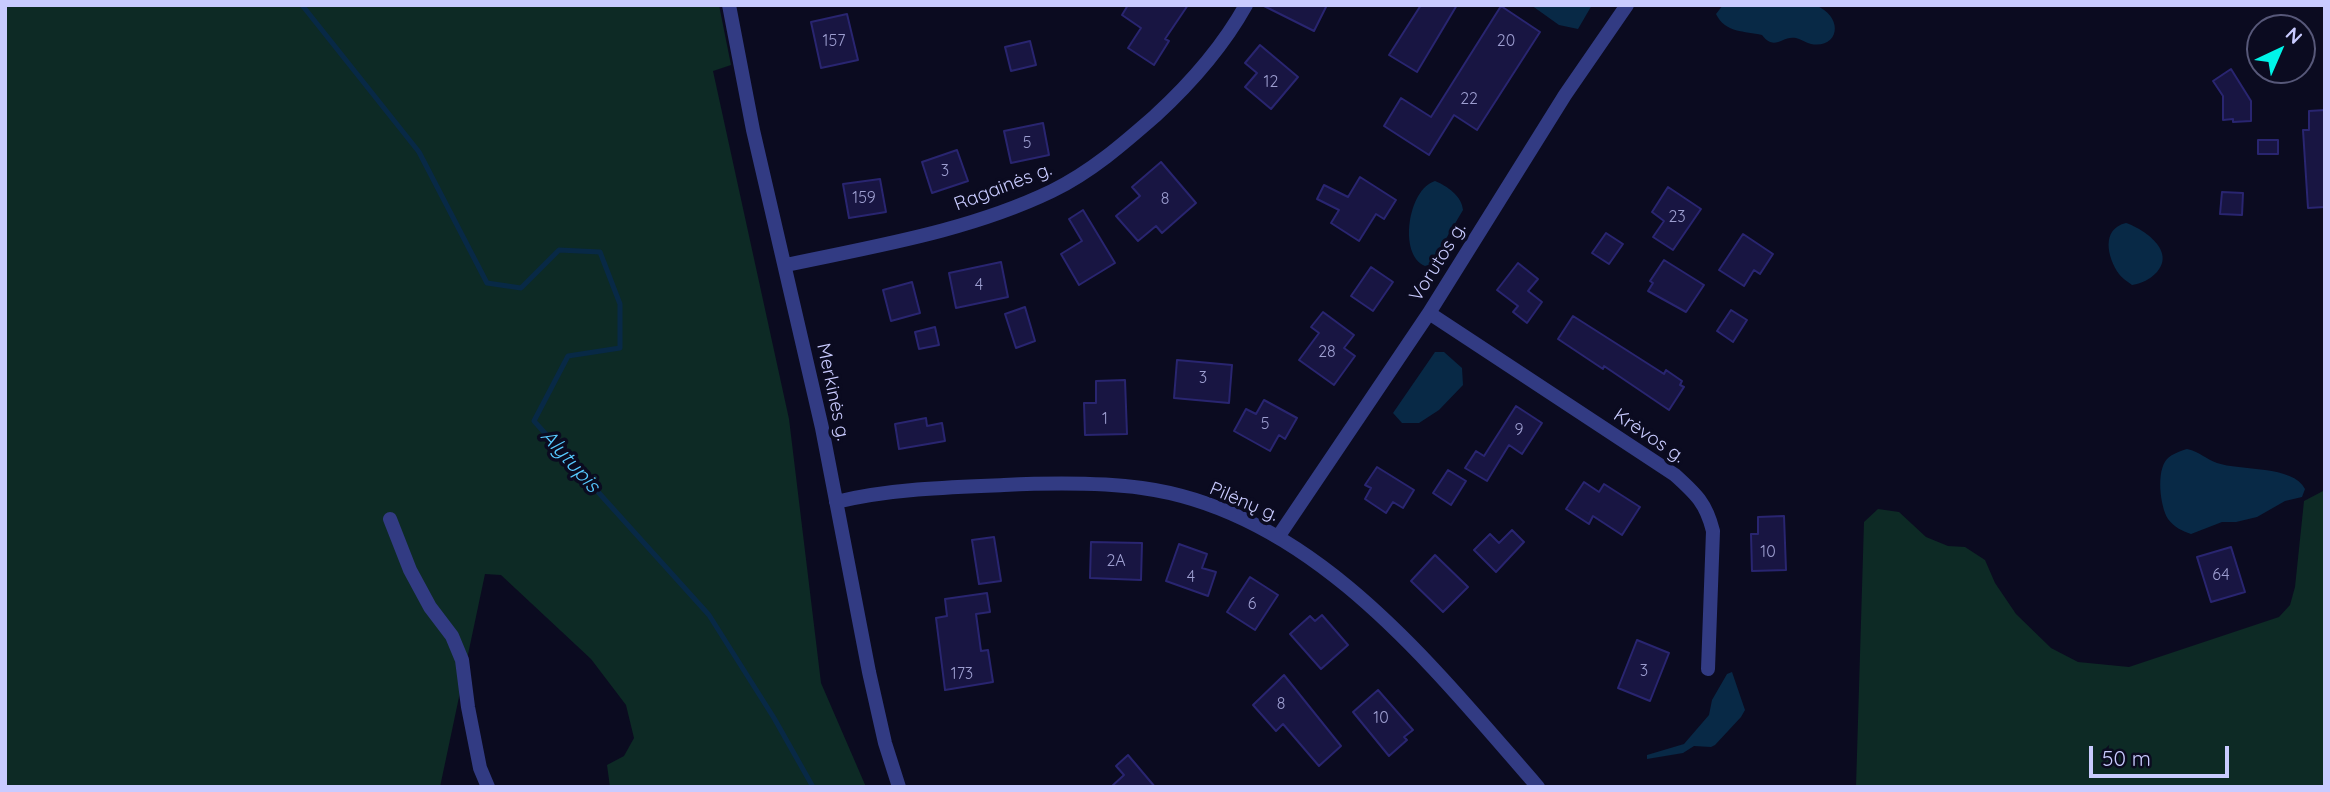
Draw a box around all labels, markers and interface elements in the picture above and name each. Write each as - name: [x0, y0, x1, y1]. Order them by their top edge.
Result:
- north arrow: [2246, 14, 2316, 84]
- text: N: [2281, 22, 2308, 49]
- house number: 157: [823, 31, 845, 51]
- house number: 20: [1497, 31, 1515, 51]
- house number: 12: [1264, 72, 1278, 92]
- house number: 22: [1460, 89, 1478, 109]
- house number: 5: [1023, 133, 1031, 153]
- street label: Ragainės g.: [951, 158, 1055, 216]
- house number: 3: [941, 161, 949, 181]
- house number: 159: [852, 188, 876, 208]
- house number: 8: [1161, 189, 1169, 209]
- house number: 23: [1668, 207, 1686, 227]
- street label: Vorutos g.: [1405, 218, 1471, 306]
- house number: 4: [975, 275, 983, 295]
- street label: Merkinės g.: [812, 341, 854, 443]
- house number: 28: [1318, 342, 1336, 362]
- house number: 3: [1199, 368, 1207, 388]
- street label: Krėvos g.: [1609, 404, 1689, 468]
- house number: 1: [1102, 409, 1108, 429]
- house number: 5: [1261, 414, 1269, 434]
- house number: 9: [1515, 420, 1523, 440]
- water label: Alytupis: [535, 424, 605, 498]
- street label: Pilėnų g.: [1206, 477, 1282, 527]
- house number: 10: [1760, 542, 1776, 562]
- house number: 2A: [1106, 551, 1126, 571]
- house number: 64: [2212, 565, 2230, 585]
- house number: 4: [1187, 567, 1195, 587]
- house number: 6: [1248, 594, 1256, 614]
- house number: 3: [1640, 661, 1648, 681]
- house number: 173: [951, 664, 973, 684]
- house number: 8: [1277, 694, 1285, 714]
- house number: 10: [1373, 708, 1389, 728]
- scale bar: [2092, 732, 2232, 776]
- text: 50 m: [2102, 745, 2151, 771]

